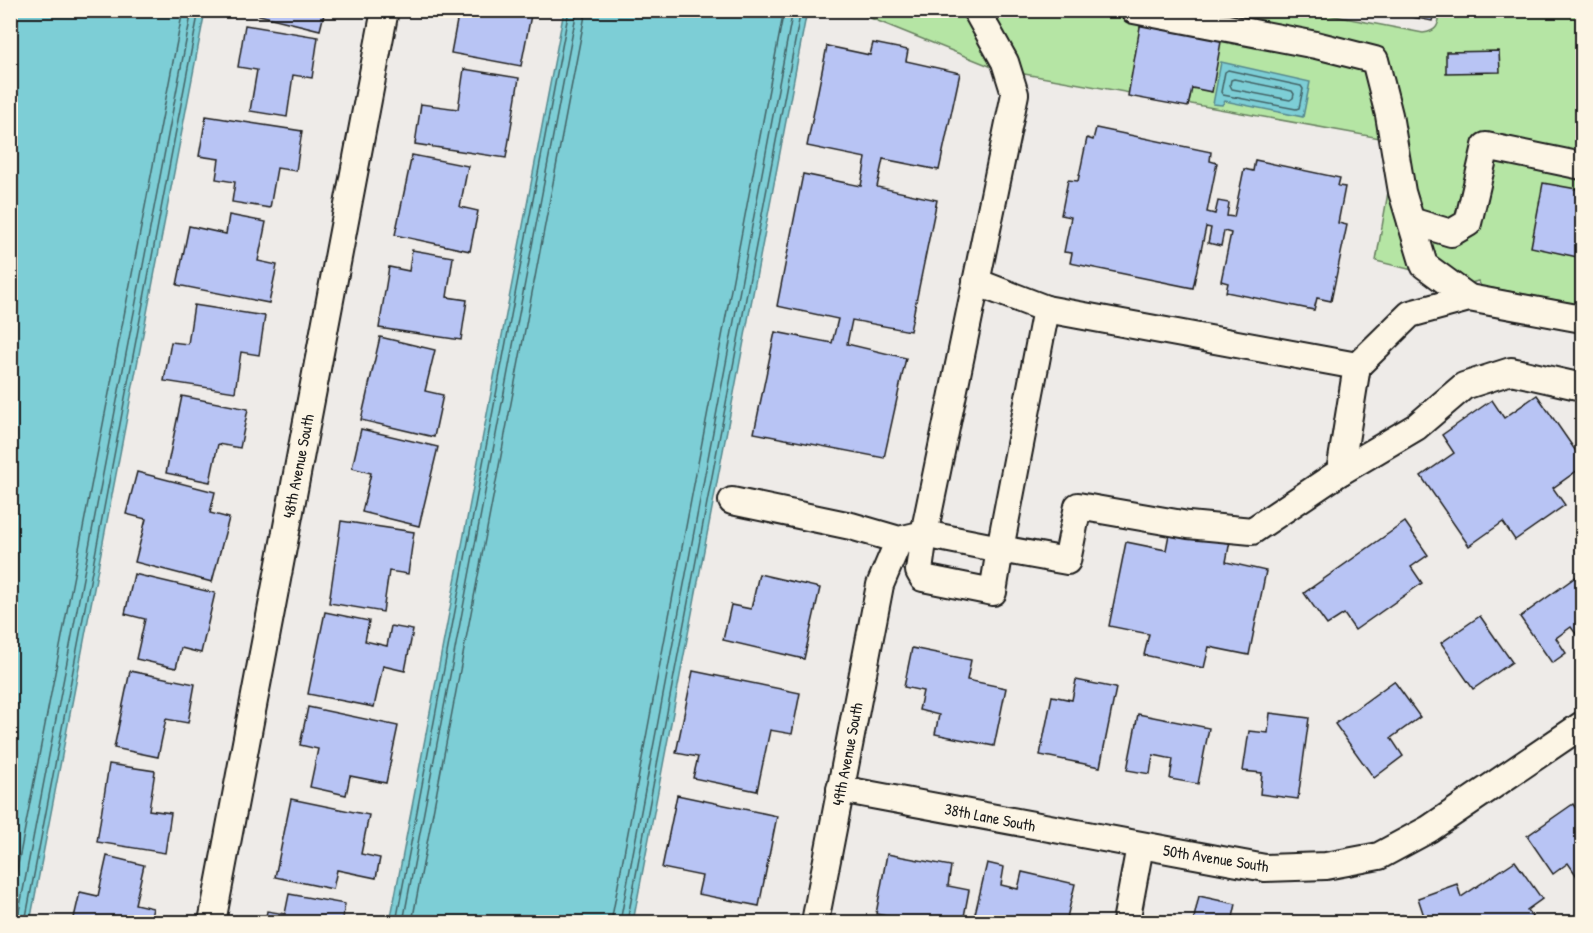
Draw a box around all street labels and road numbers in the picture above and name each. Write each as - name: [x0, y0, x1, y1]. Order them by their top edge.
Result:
- street label: 48th Avenue South: [277, 412, 319, 520]
- street label: 49th Avenue South: [826, 700, 868, 807]
- street label: 38th Lane South: [943, 797, 1037, 837]
- street label: 50th Avenue South: [1162, 839, 1271, 877]

